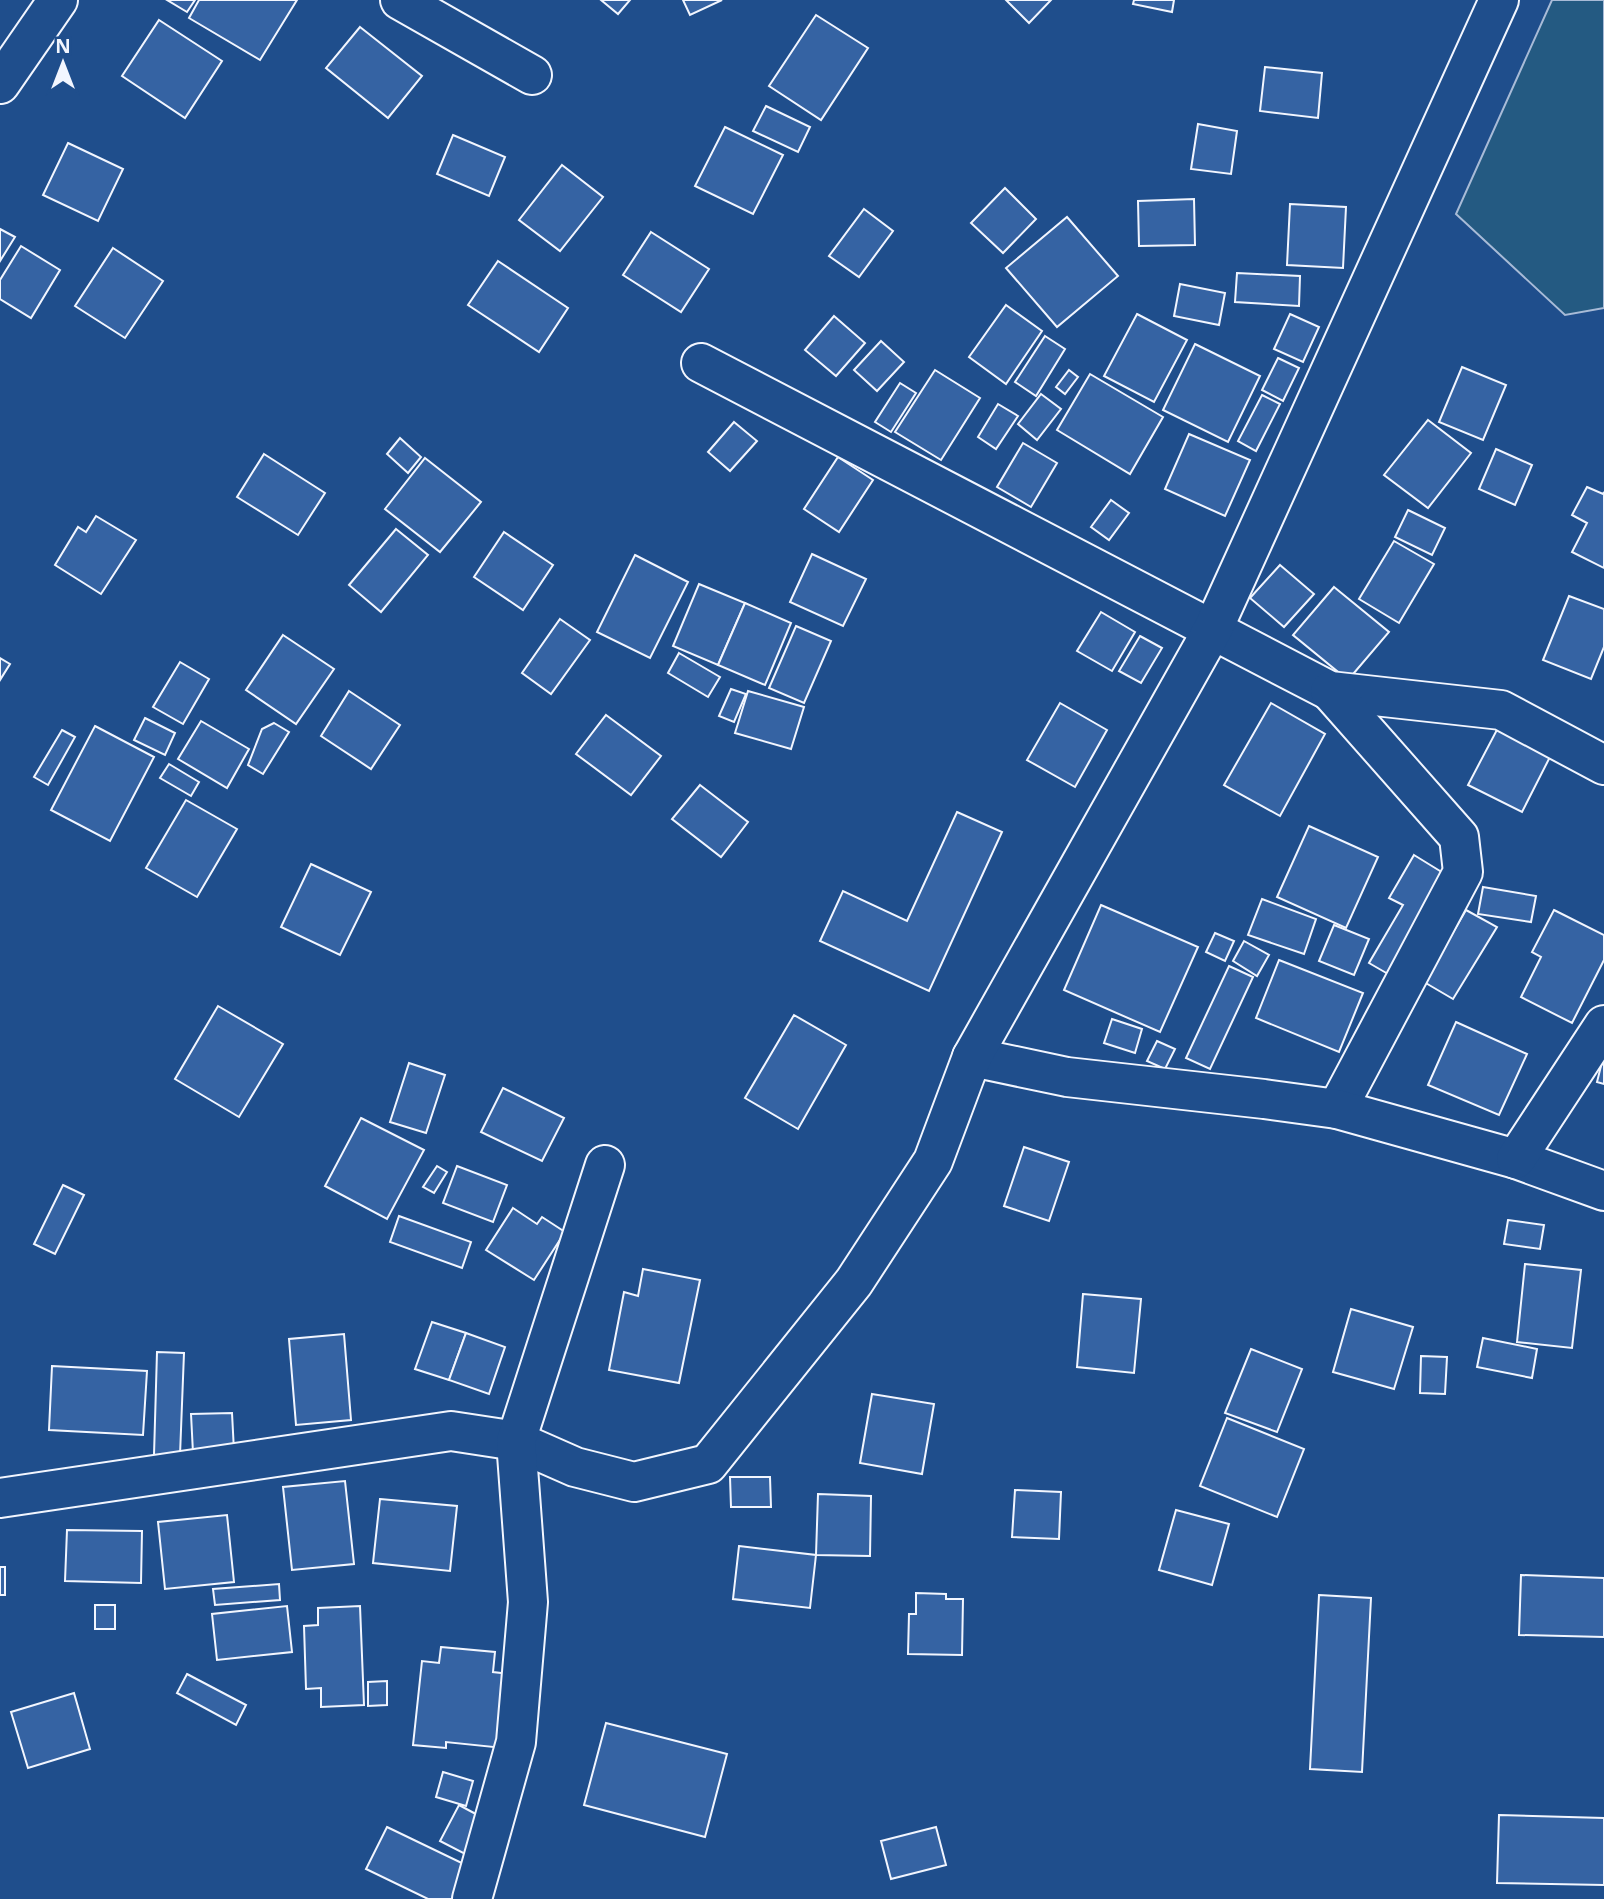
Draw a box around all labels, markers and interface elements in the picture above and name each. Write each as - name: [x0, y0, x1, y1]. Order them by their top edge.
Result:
- north arrow: [28, 28, 98, 98]
- text: N: [55, 33, 71, 59]

